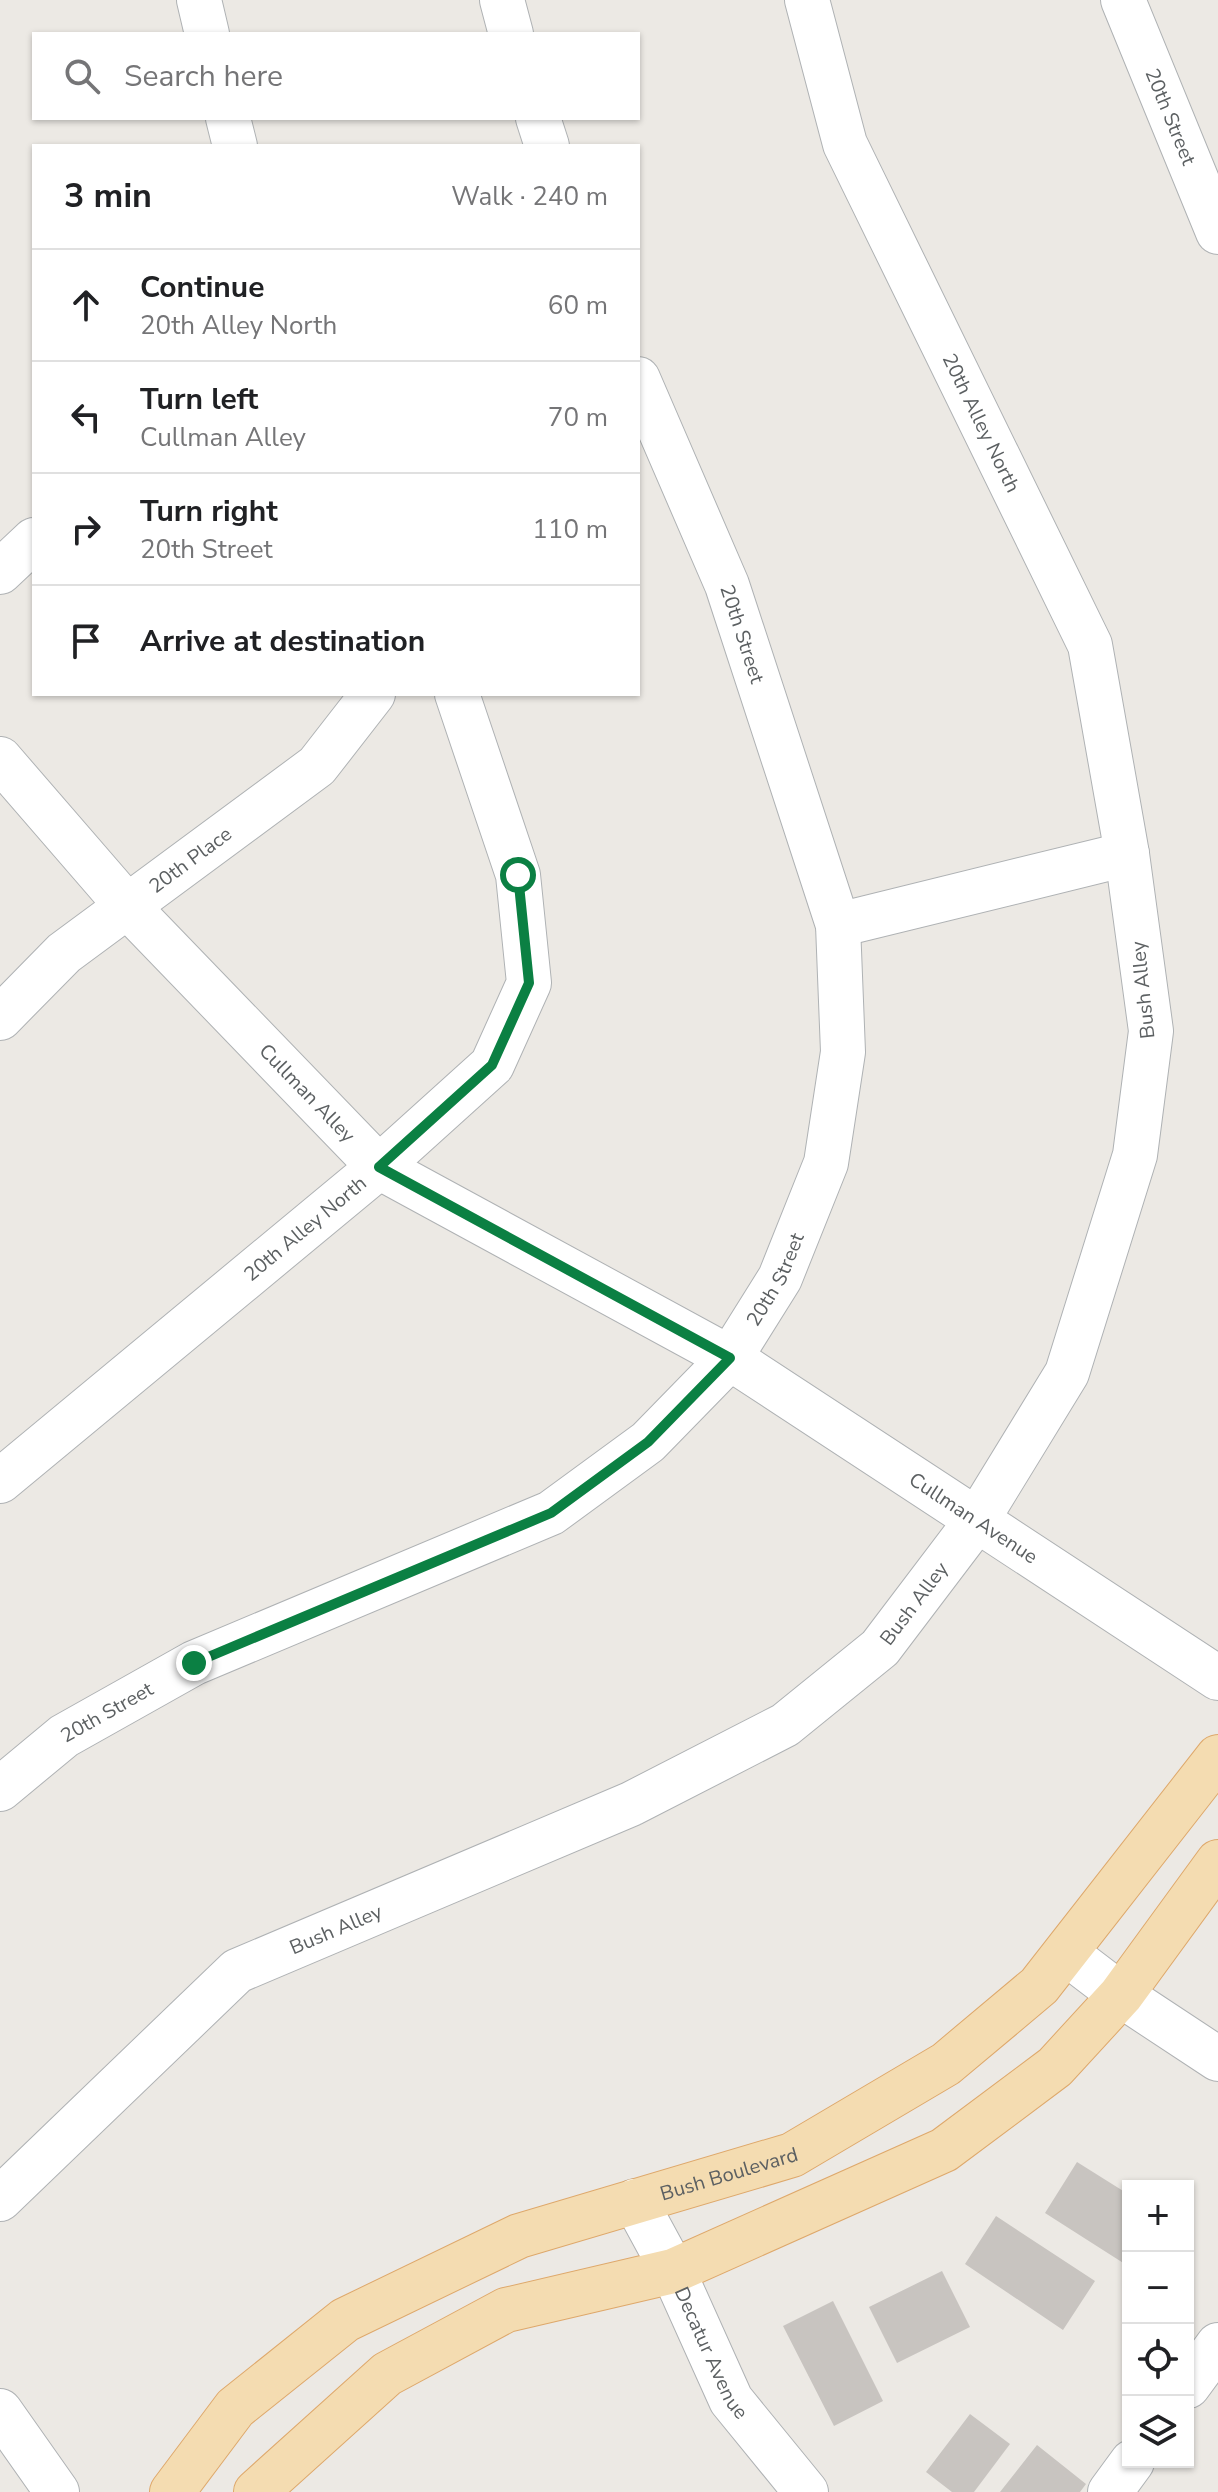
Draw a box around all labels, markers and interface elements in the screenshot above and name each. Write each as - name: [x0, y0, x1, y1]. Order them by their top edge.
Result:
- search box: [32, 32, 640, 120]
- icon: search: [60, 54, 104, 98]
- text: Search here: [124, 56, 283, 97]
- street label: 20th Street: [1139, 64, 1203, 170]
- text: 3 min: [64, 173, 152, 219]
- text: Walk · 240 m: [451, 179, 608, 214]
- text: Continue: [140, 267, 265, 308]
- icon: ahead: [64, 283, 108, 327]
- text: 60 m: [548, 288, 608, 323]
- text: 20th Alley North: [140, 308, 337, 343]
- street label: 20th Alley North: [936, 349, 1026, 497]
- text: Turn left: [140, 379, 258, 420]
- icon: left: [64, 395, 108, 439]
- text: 70 m: [548, 400, 608, 435]
- text: Cullman Alley: [140, 420, 306, 455]
- text: Turn right: [140, 491, 278, 532]
- icon: right: [64, 507, 108, 551]
- text: 110 m: [532, 512, 608, 547]
- text: 20th Street: [140, 532, 273, 567]
- street label: 20th Street: [713, 581, 771, 688]
- icon: arrive: [64, 619, 108, 663]
- text: Arrive at destination: [140, 621, 425, 662]
- street label: 20th Place: [143, 820, 237, 899]
- route start: [500, 857, 536, 893]
- street label: Bush Alley: [1124, 939, 1162, 1040]
- street label: Cullman Alley: [253, 1038, 362, 1149]
- street label: 20th Alley North: [238, 1170, 372, 1287]
- street label: 20th Street: [740, 1228, 811, 1331]
- street label: Cullman Avenue: [904, 1466, 1043, 1570]
- street label: Bush Alley: [873, 1556, 955, 1651]
- route end: [176, 1645, 212, 1681]
- street label: 20th Street: [56, 1675, 159, 1749]
- street label: Bush Alley: [285, 1897, 387, 1961]
- street label: Bush Boulevard: [657, 2141, 801, 2207]
- map controls: [1122, 2180, 1194, 2468]
- button: +: [1122, 2180, 1194, 2252]
- button: −: [1122, 2252, 1194, 2324]
- street label: Decatur Avenue: [668, 2282, 755, 2425]
- button: locate: [1122, 2324, 1194, 2396]
- button: layers: [1122, 2396, 1194, 2468]

